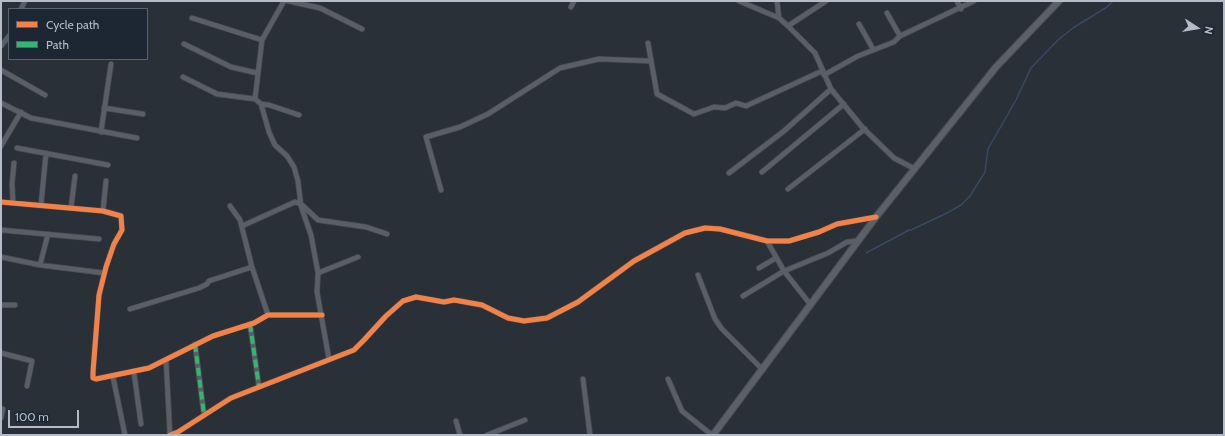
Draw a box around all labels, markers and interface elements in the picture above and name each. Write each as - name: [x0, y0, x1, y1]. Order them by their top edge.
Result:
- legend: [8, 8, 148, 60]
- north arrow: [1177, 8, 1217, 48]
- text: Cycle path: [46, 17, 99, 32]
- text: N: [1201, 25, 1216, 36]
- text: Path: [46, 37, 69, 52]
- scale bar: [10, 402, 81, 428]
- text: 100 m: [15, 409, 49, 424]

